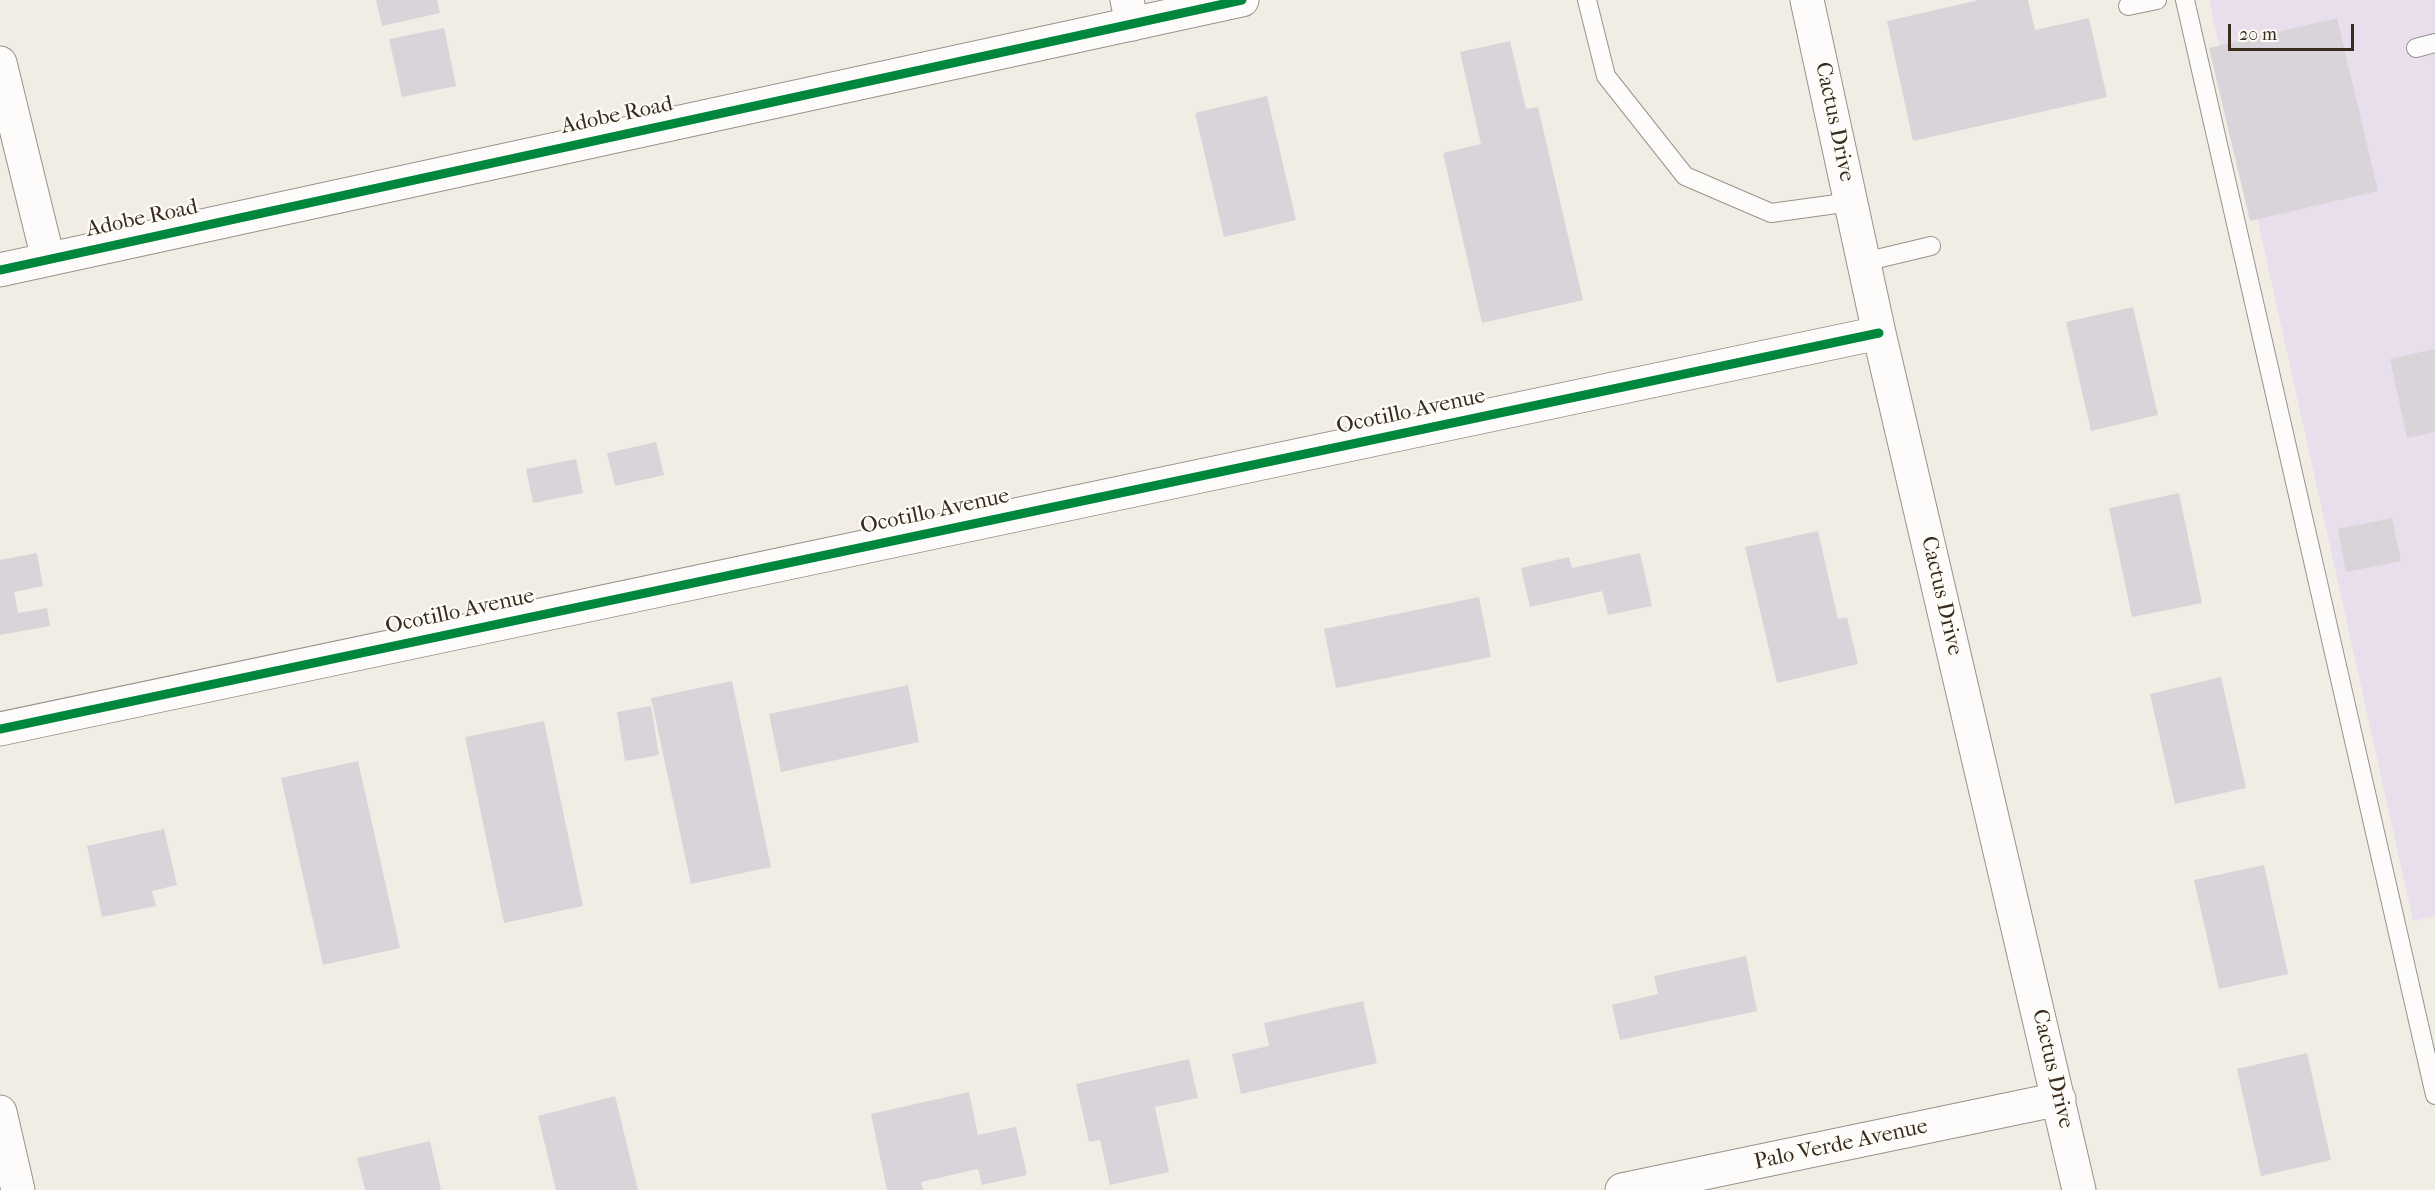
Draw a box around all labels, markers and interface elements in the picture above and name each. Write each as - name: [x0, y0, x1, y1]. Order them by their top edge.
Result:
- scale bar: [2231, 12, 2357, 50]
- text: 20 m: [2239, 24, 2277, 45]
- street label: Cactus Drive: [1808, 60, 1860, 184]
- street label: Adobe Road: [559, 91, 675, 141]
- street label: Adobe Road: [84, 194, 200, 244]
- street label: Ocotillo Avenue: [1334, 383, 1488, 441]
- street label: Ocotillo Avenue: [858, 483, 1012, 541]
- street label: Cactus Drive: [1914, 534, 1968, 658]
- street label: Ocotillo Avenue: [383, 583, 537, 641]
- street label: Cactus Drive: [2025, 1007, 2079, 1131]
- street label: Palo Verde Avenue: [1752, 1114, 1930, 1176]

